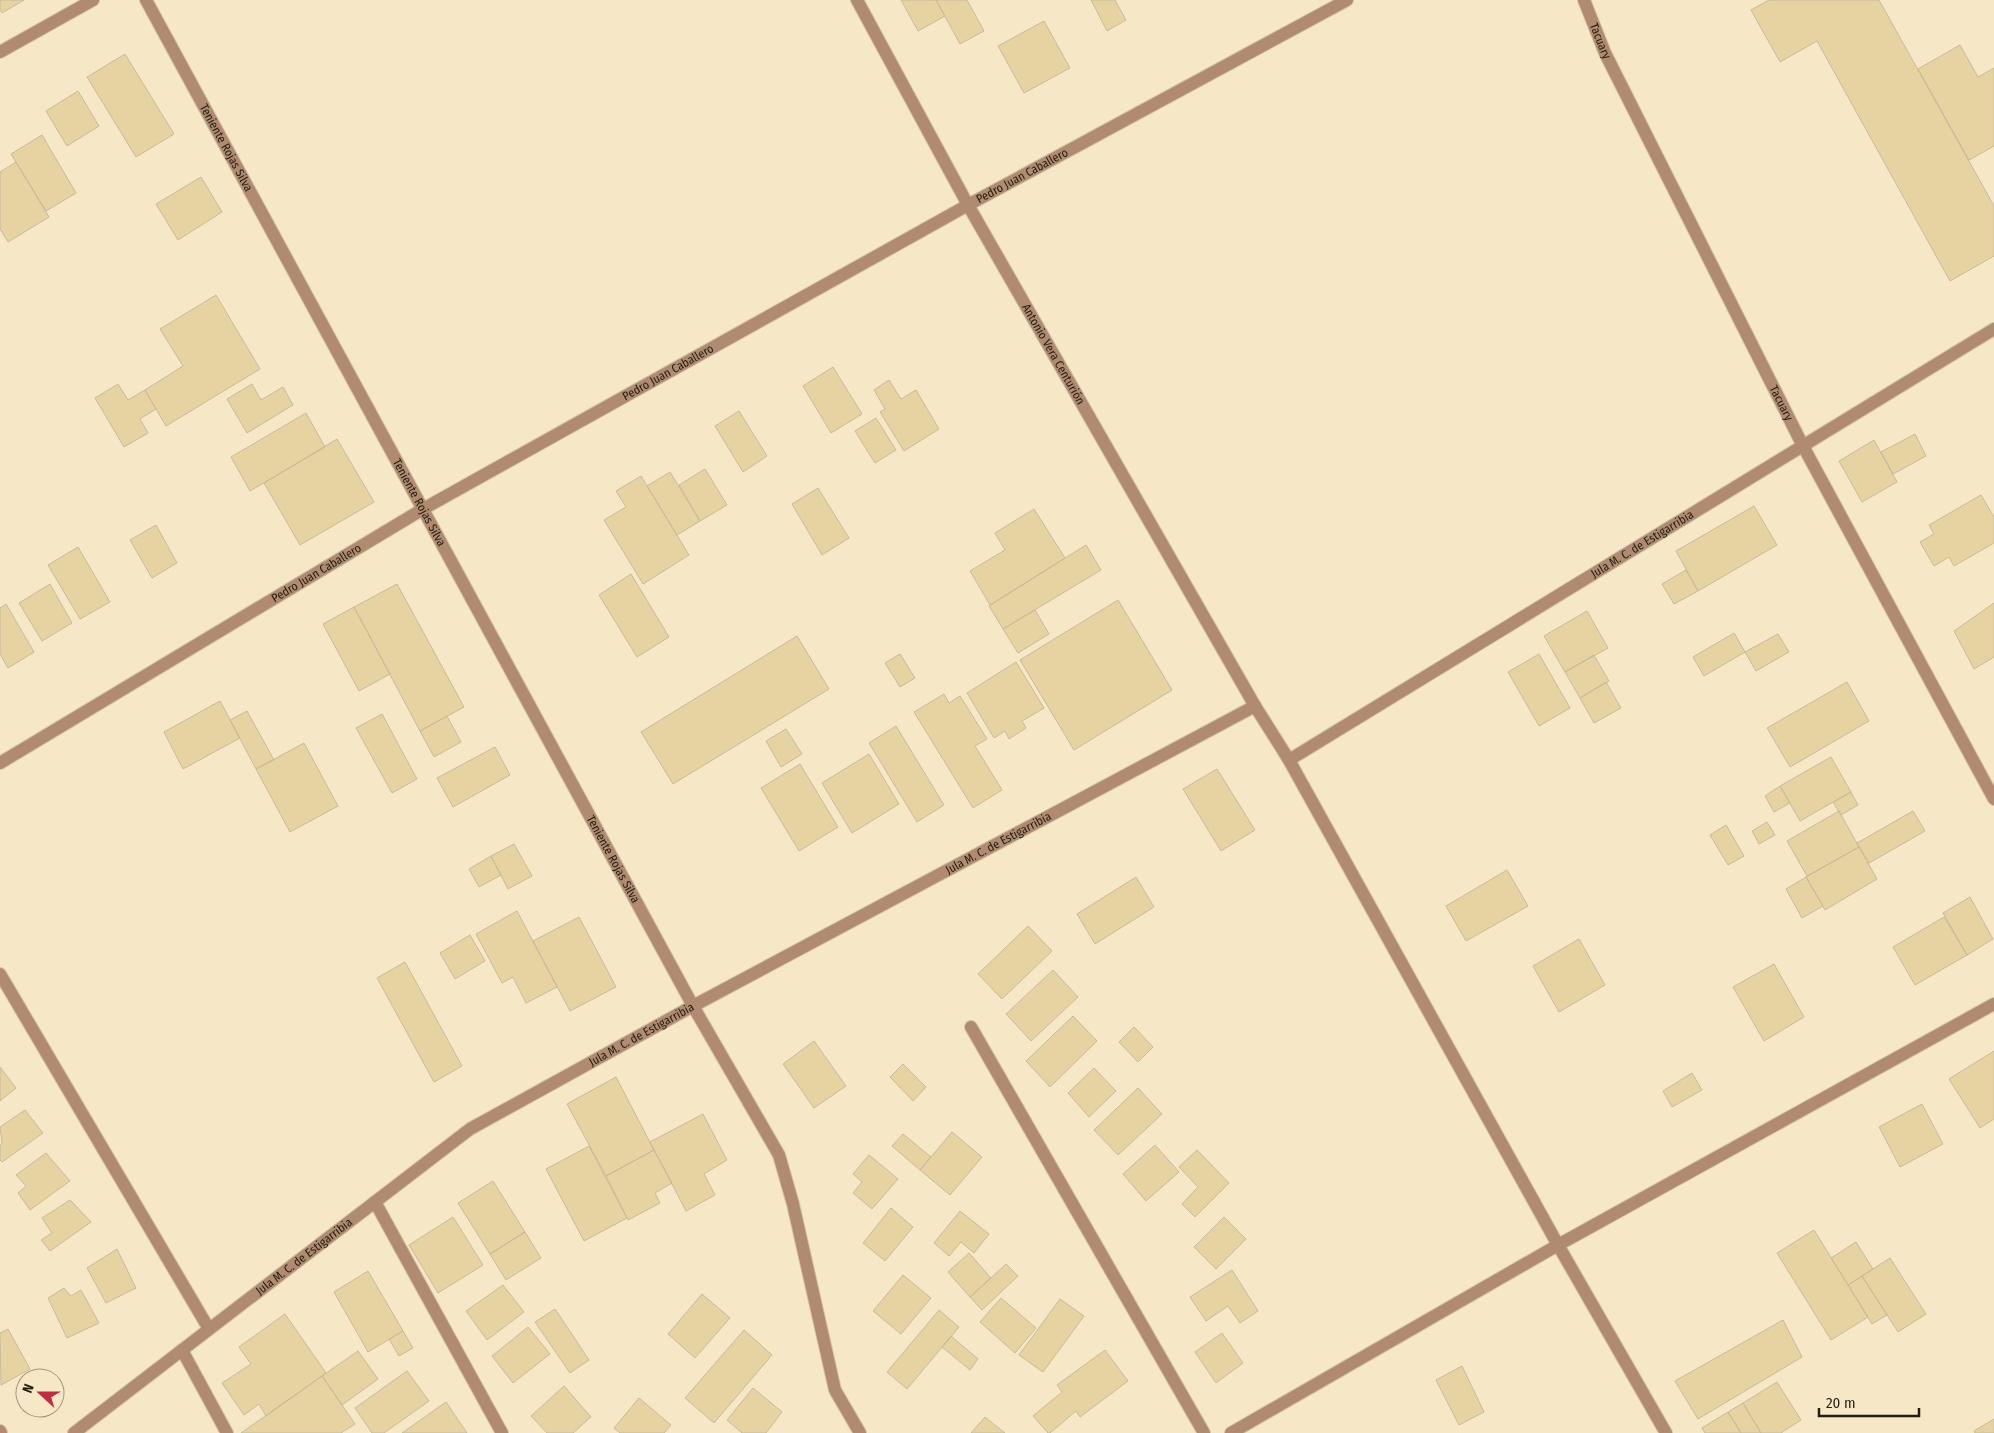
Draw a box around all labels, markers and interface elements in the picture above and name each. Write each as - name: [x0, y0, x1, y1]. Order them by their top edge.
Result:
- street label: Tacuary: [1587, 21, 1614, 62]
- street label: Teniente Rojas Silva: [197, 101, 256, 194]
- street label: Pedro Juan Caballero: [974, 145, 1070, 206]
- street label: Antonio Vera Centurión: [1019, 301, 1088, 407]
- street label: Pedro Juan Caballero: [620, 341, 716, 403]
- street label: Tacuary: [1767, 383, 1796, 424]
- street label: Teniente Rojas Silva: [390, 456, 449, 549]
- street label: Jula M. C. de Estigarribia: [1588, 507, 1696, 581]
- street label: Pedro Juan Caballero: [269, 541, 364, 605]
- street label: Jula M. C. de Estigarribia: [943, 809, 1054, 877]
- street label: Teniente Rojas Silva: [584, 813, 643, 906]
- street label: Jula M. C. de Estigarribia: [586, 1000, 696, 1069]
- street label: Jula M. C. de Estigarribia: [253, 1215, 355, 1298]
- north arrow: [15, 1368, 65, 1418]
- text: N: [19, 1382, 38, 1395]
- scale bar: [1819, 1386, 1919, 1418]
- text: 20 m: [1826, 1394, 1856, 1412]

